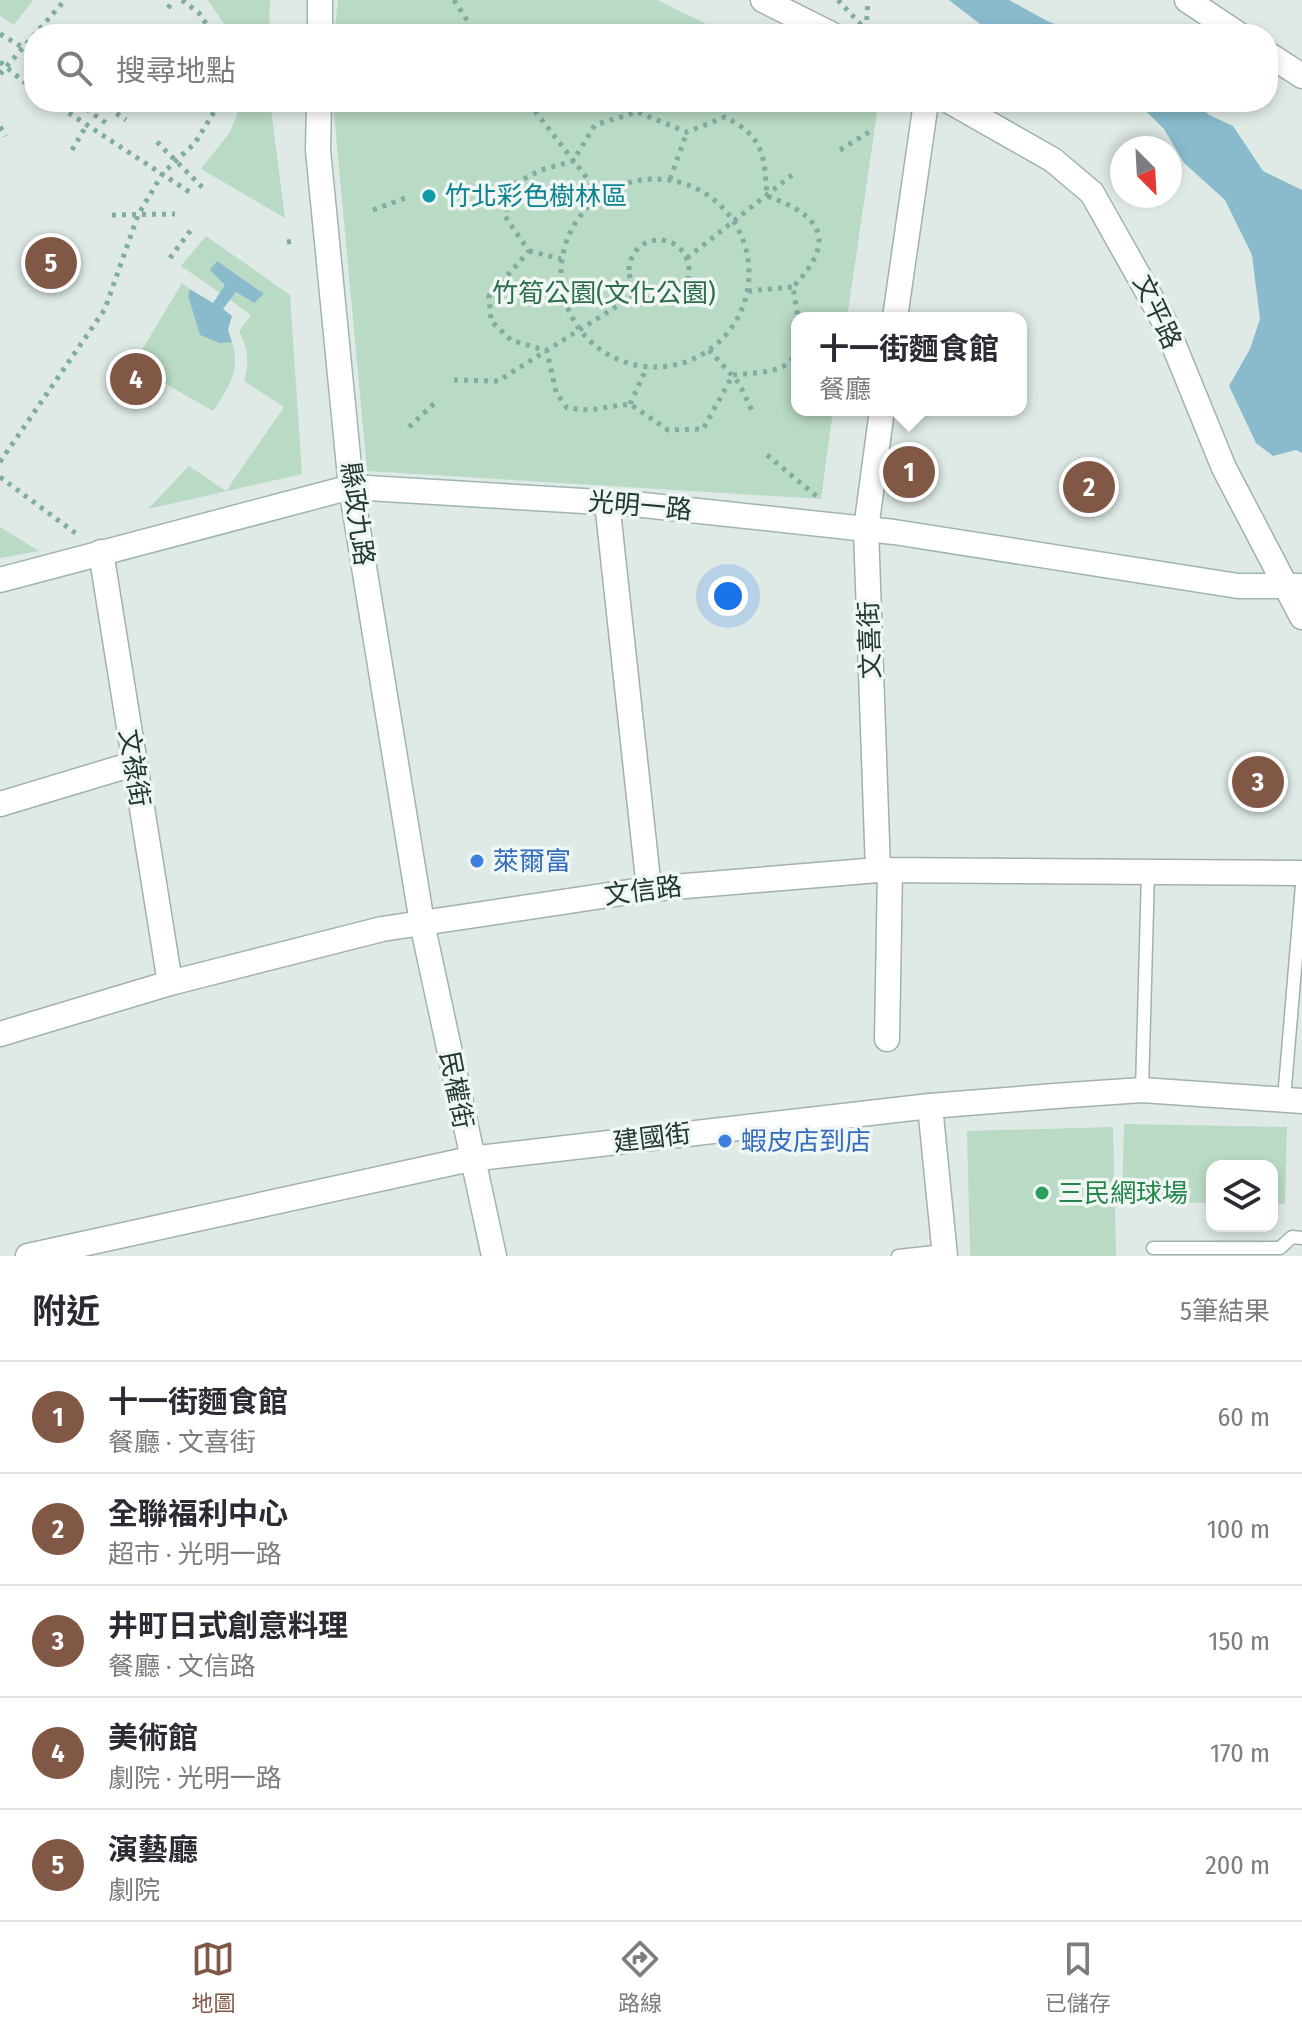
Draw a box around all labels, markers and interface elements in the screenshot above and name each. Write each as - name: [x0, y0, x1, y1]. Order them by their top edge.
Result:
- search box: [24, 24, 1278, 112]
- icon: search: [52, 46, 96, 90]
- text: 搜尋地點: [116, 53, 236, 89]
- north arrow: [1110, 136, 1182, 208]
- place label: 竹北彩色樹林區: [445, 181, 627, 212]
- marker: 竹北彩色樹林區: [420, 187, 438, 205]
- pin: 5: [25, 233, 77, 293]
- street label: 文平路: [1126, 270, 1188, 354]
- park label: 竹筍公園(文化公園): [492, 278, 716, 309]
- popup: [791, 312, 1027, 416]
- text: 十一街麵食館: [819, 331, 999, 367]
- pin: 4: [110, 349, 162, 409]
- text: 餐廳: [819, 374, 871, 405]
- pin: 1: [883, 442, 935, 502]
- pin: 2: [1063, 457, 1115, 517]
- street label: 縣政九路: [334, 460, 380, 568]
- street label: 光明一路: [587, 486, 693, 526]
- your location: [708, 576, 748, 616]
- street label: 文喜街: [853, 600, 887, 680]
- street label: 文祿街: [113, 727, 155, 809]
- pin: 3: [1232, 752, 1284, 812]
- place label: 萊爾富: [493, 846, 571, 877]
- marker: 萊爾富: [468, 852, 486, 870]
- street label: 文信路: [602, 871, 684, 911]
- street label: 民權街: [433, 1049, 479, 1131]
- street label: 建國街: [611, 1118, 693, 1158]
- place label: 蝦皮店到店: [741, 1126, 871, 1157]
- marker: 蝦皮店到店: [716, 1132, 734, 1150]
- map controls: [1206, 1160, 1278, 1232]
- button: layers: [1206, 1160, 1278, 1232]
- place label: 三民網球場: [1058, 1178, 1188, 1209]
- marker: 三民網球場: [1033, 1184, 1051, 1202]
- text: 附近: [32, 1291, 100, 1332]
- text: 5筆結果: [1180, 1296, 1270, 1327]
- text: 十一街麵食館: [108, 1384, 288, 1420]
- text: 1: [53, 1402, 64, 1433]
- text: 60 m: [1217, 1402, 1270, 1433]
- text: 餐廳 · 文喜街: [108, 1427, 256, 1458]
- text: 全聯福利中心: [108, 1496, 288, 1532]
- text: 2: [52, 1514, 64, 1545]
- text: 100 m: [1207, 1514, 1270, 1545]
- text: 超市 · 光明一路: [108, 1539, 282, 1570]
- text: 井町日式創意料理: [108, 1608, 348, 1644]
- text: 3: [52, 1626, 64, 1657]
- text: 150 m: [1208, 1626, 1270, 1657]
- text: 餐廳 · 文信路: [108, 1651, 256, 1682]
- text: 美術館: [108, 1720, 198, 1756]
- text: 4: [51, 1738, 65, 1769]
- text: 170 m: [1210, 1738, 1270, 1769]
- text: 劇院 · 光明一路: [108, 1763, 282, 1794]
- text: 演藝廳: [108, 1832, 198, 1868]
- text: 5: [52, 1850, 64, 1881]
- text: 200 m: [1205, 1850, 1270, 1881]
- text: 劇院: [108, 1875, 160, 1906]
- tab: 地圖: [191, 1937, 235, 2017]
- tab: 路線: [618, 1937, 662, 2017]
- tab: 已儲存: [1045, 1937, 1111, 2017]

